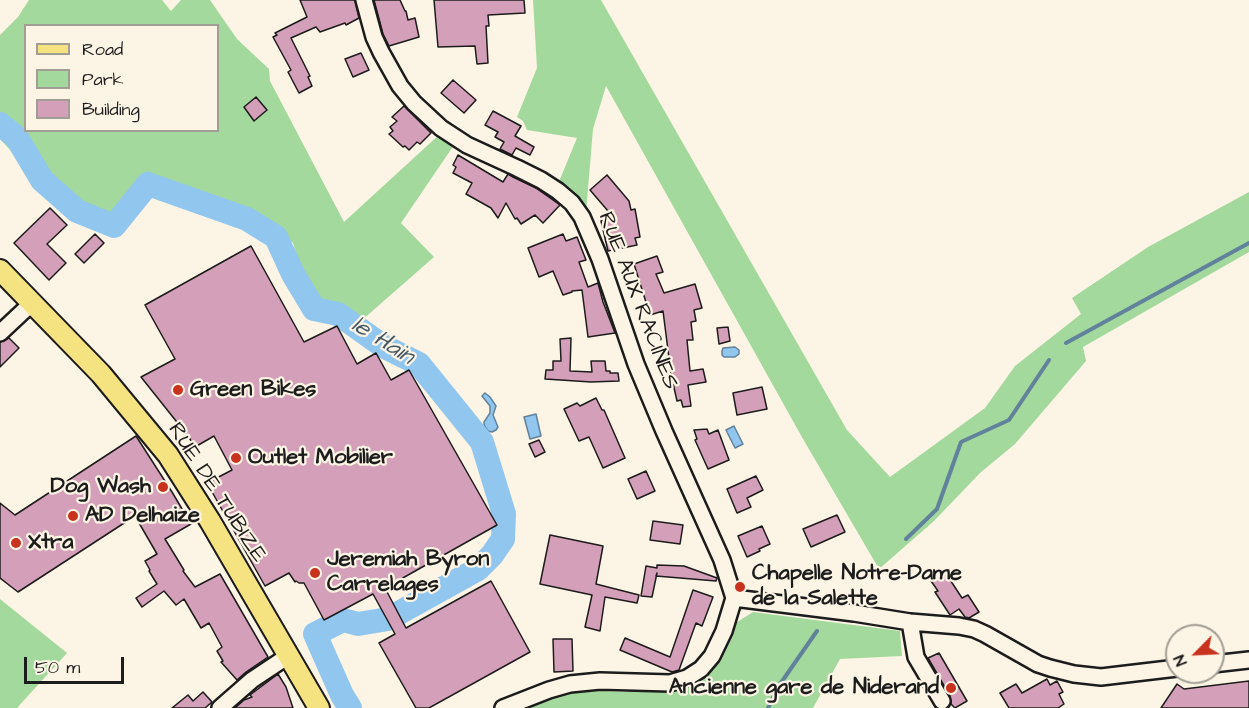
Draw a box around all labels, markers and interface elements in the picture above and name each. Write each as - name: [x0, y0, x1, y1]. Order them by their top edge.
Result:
- legend: [24, 24, 219, 132]
- text: Road: [82, 37, 123, 62]
- text: Park: [82, 67, 124, 92]
- text: Building: [82, 97, 140, 122]
- street label: RUE AUX RACINES: [591, 209, 683, 393]
- water label: le Hain: [345, 312, 419, 372]
- place label: Green Bikes: [190, 377, 316, 403]
- marker: Green Bikes: [171, 383, 185, 397]
- street label: RUE DE TUBIZE: [161, 418, 271, 568]
- place label: Outlet Mobilier: [248, 445, 393, 471]
- marker: Outlet Mobilier: [229, 451, 243, 465]
- place label: Dog Wash: [50, 474, 151, 500]
- marker: Dog Wash: [156, 480, 170, 494]
- place label: AD Delhaize: [85, 503, 200, 529]
- marker: AD Delhaize: [66, 509, 80, 523]
- place label: Xtra: [28, 530, 73, 556]
- marker: Xtra: [9, 536, 23, 550]
- place label: Jeremiah Byron Carrelages: [327, 547, 489, 598]
- place label: Chapelle Notre-Dame de la Salette: [752, 561, 962, 612]
- marker: Jeremiah Byron Carrelages: [308, 566, 322, 580]
- marker: Chapelle Notre-Dame de la Salette: [733, 580, 747, 594]
- north arrow: [1165, 624, 1225, 684]
- scale bar: [27, 645, 128, 683]
- text: N: [1168, 651, 1192, 670]
- text: 50 m: [35, 655, 80, 680]
- place label: Ancienne gare de Niderand: [669, 675, 939, 701]
- marker: Ancienne gare de Niderand: [944, 681, 958, 695]

